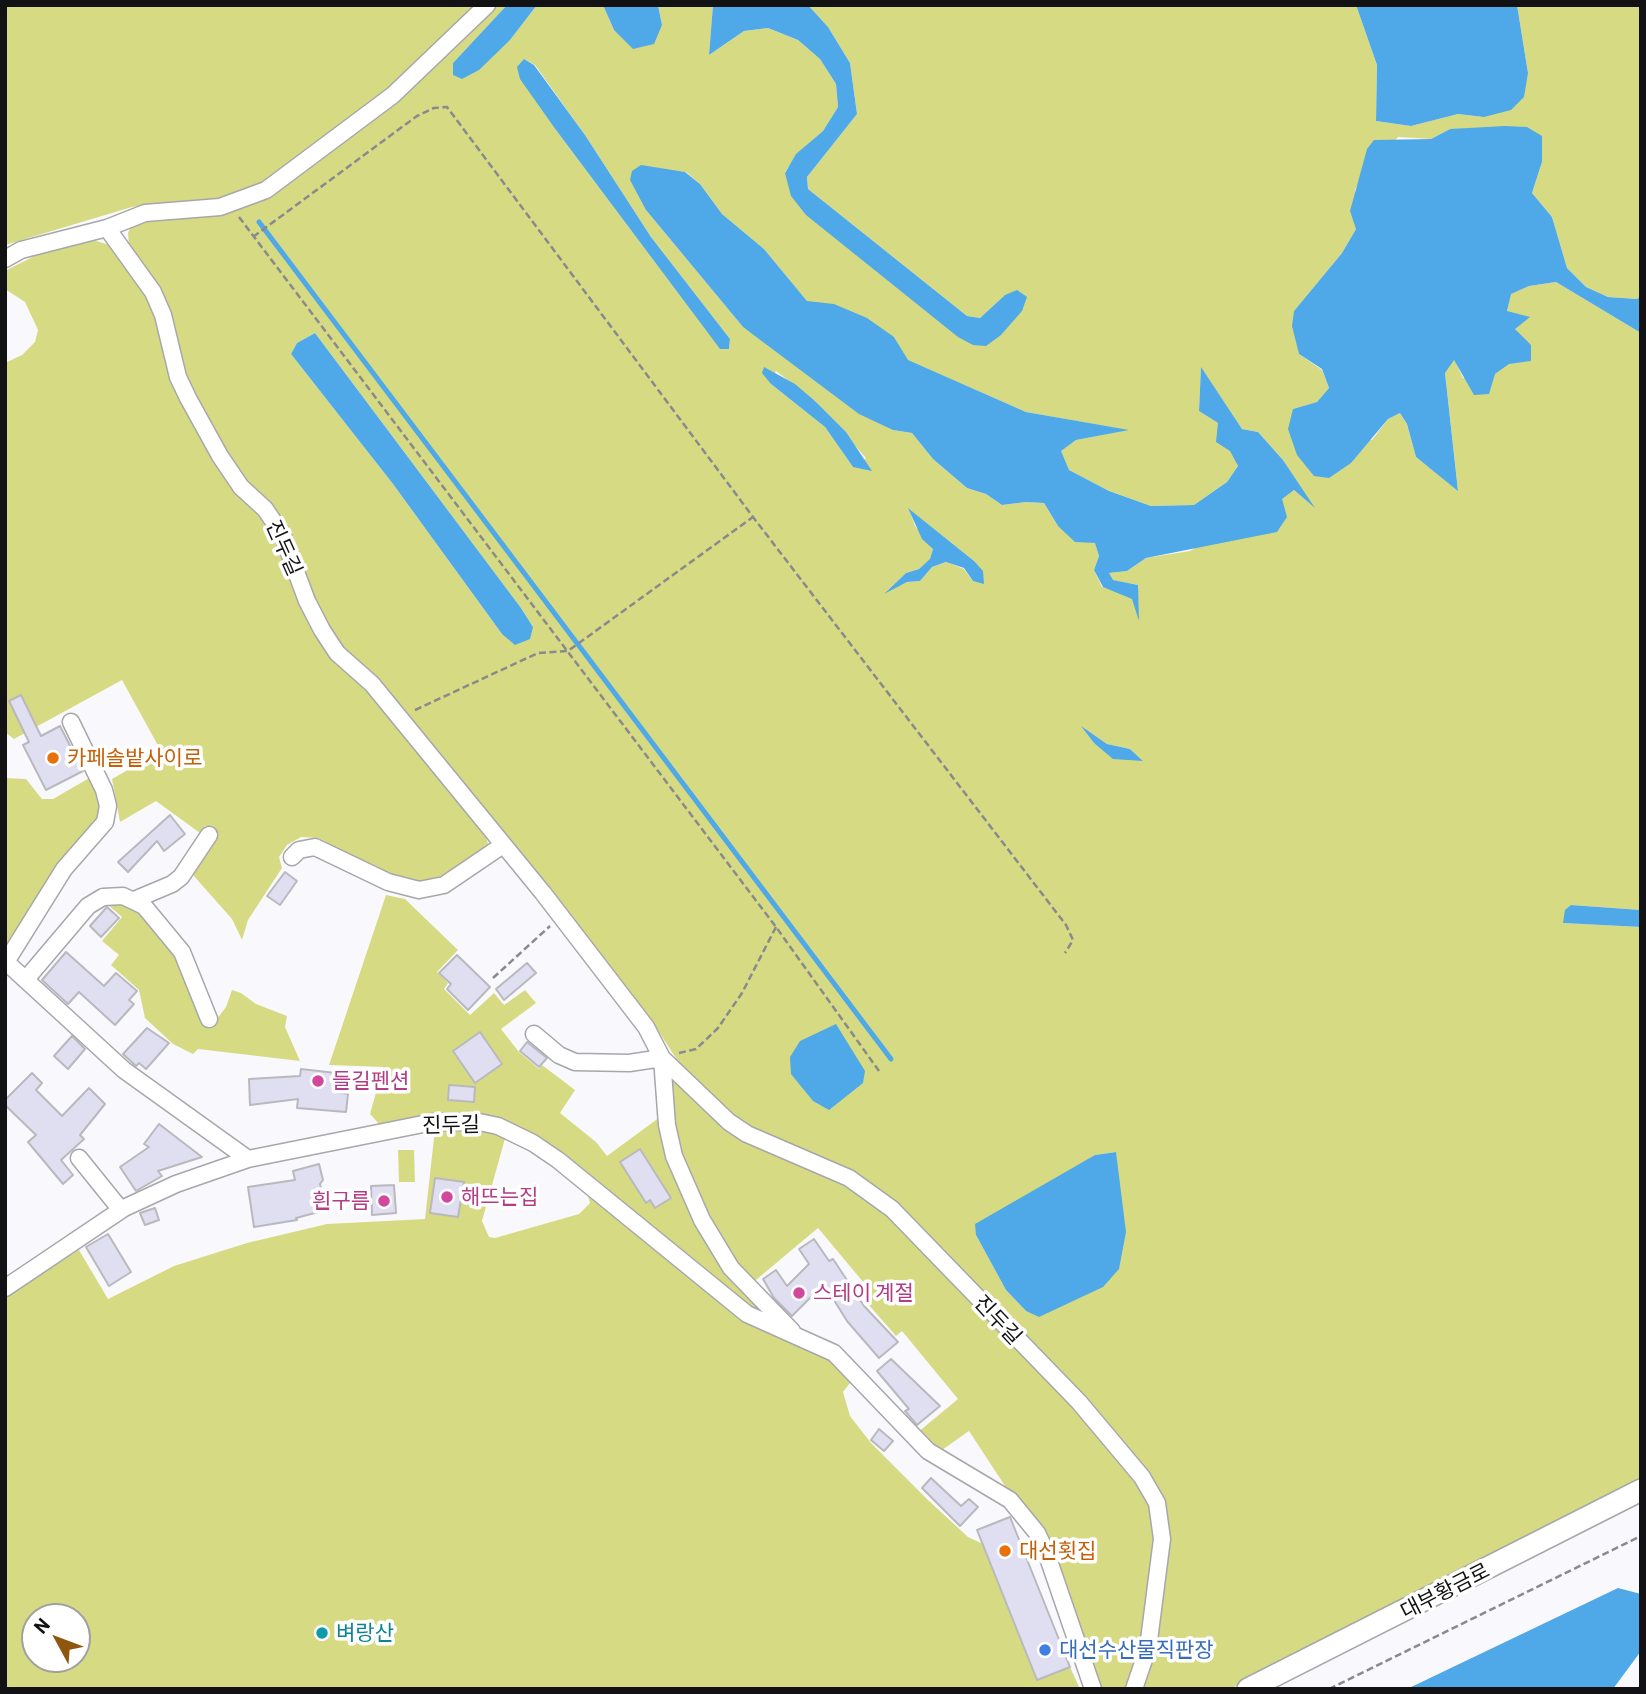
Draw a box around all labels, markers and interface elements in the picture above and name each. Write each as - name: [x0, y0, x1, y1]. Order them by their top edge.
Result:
- street label: 진두길: [261, 516, 307, 580]
- place label: 카페솔밭사이로: [67, 745, 202, 771]
- marker: 카페솔밭사이로: [45, 750, 61, 766]
- place label: 들길펜션: [332, 1068, 409, 1094]
- marker: 들길펜션: [310, 1073, 326, 1089]
- street label: 진두길: [422, 1112, 480, 1138]
- place label: 해뜨는집: [461, 1184, 538, 1210]
- place label: 흰구름: [312, 1188, 370, 1214]
- marker: 해뜨는집: [439, 1189, 455, 1205]
- marker: 흰구름: [376, 1193, 392, 1209]
- place label: 스테이 계절: [813, 1280, 914, 1306]
- marker: 스테이 계절: [791, 1285, 807, 1301]
- street label: 진두길: [969, 1290, 1027, 1350]
- place label: 대선횟집: [1019, 1538, 1096, 1564]
- marker: 대선횟집: [997, 1543, 1013, 1559]
- street label: 대부황금로: [1396, 1558, 1494, 1624]
- north arrow: [21, 1603, 91, 1673]
- text: N: [28, 1613, 54, 1638]
- place label: 벼랑산: [336, 1620, 394, 1646]
- marker: 벼랑산: [314, 1625, 330, 1641]
- place label: 대선수산물직판장: [1059, 1637, 1214, 1663]
- marker: 대선수산물직판장: [1037, 1642, 1053, 1658]

